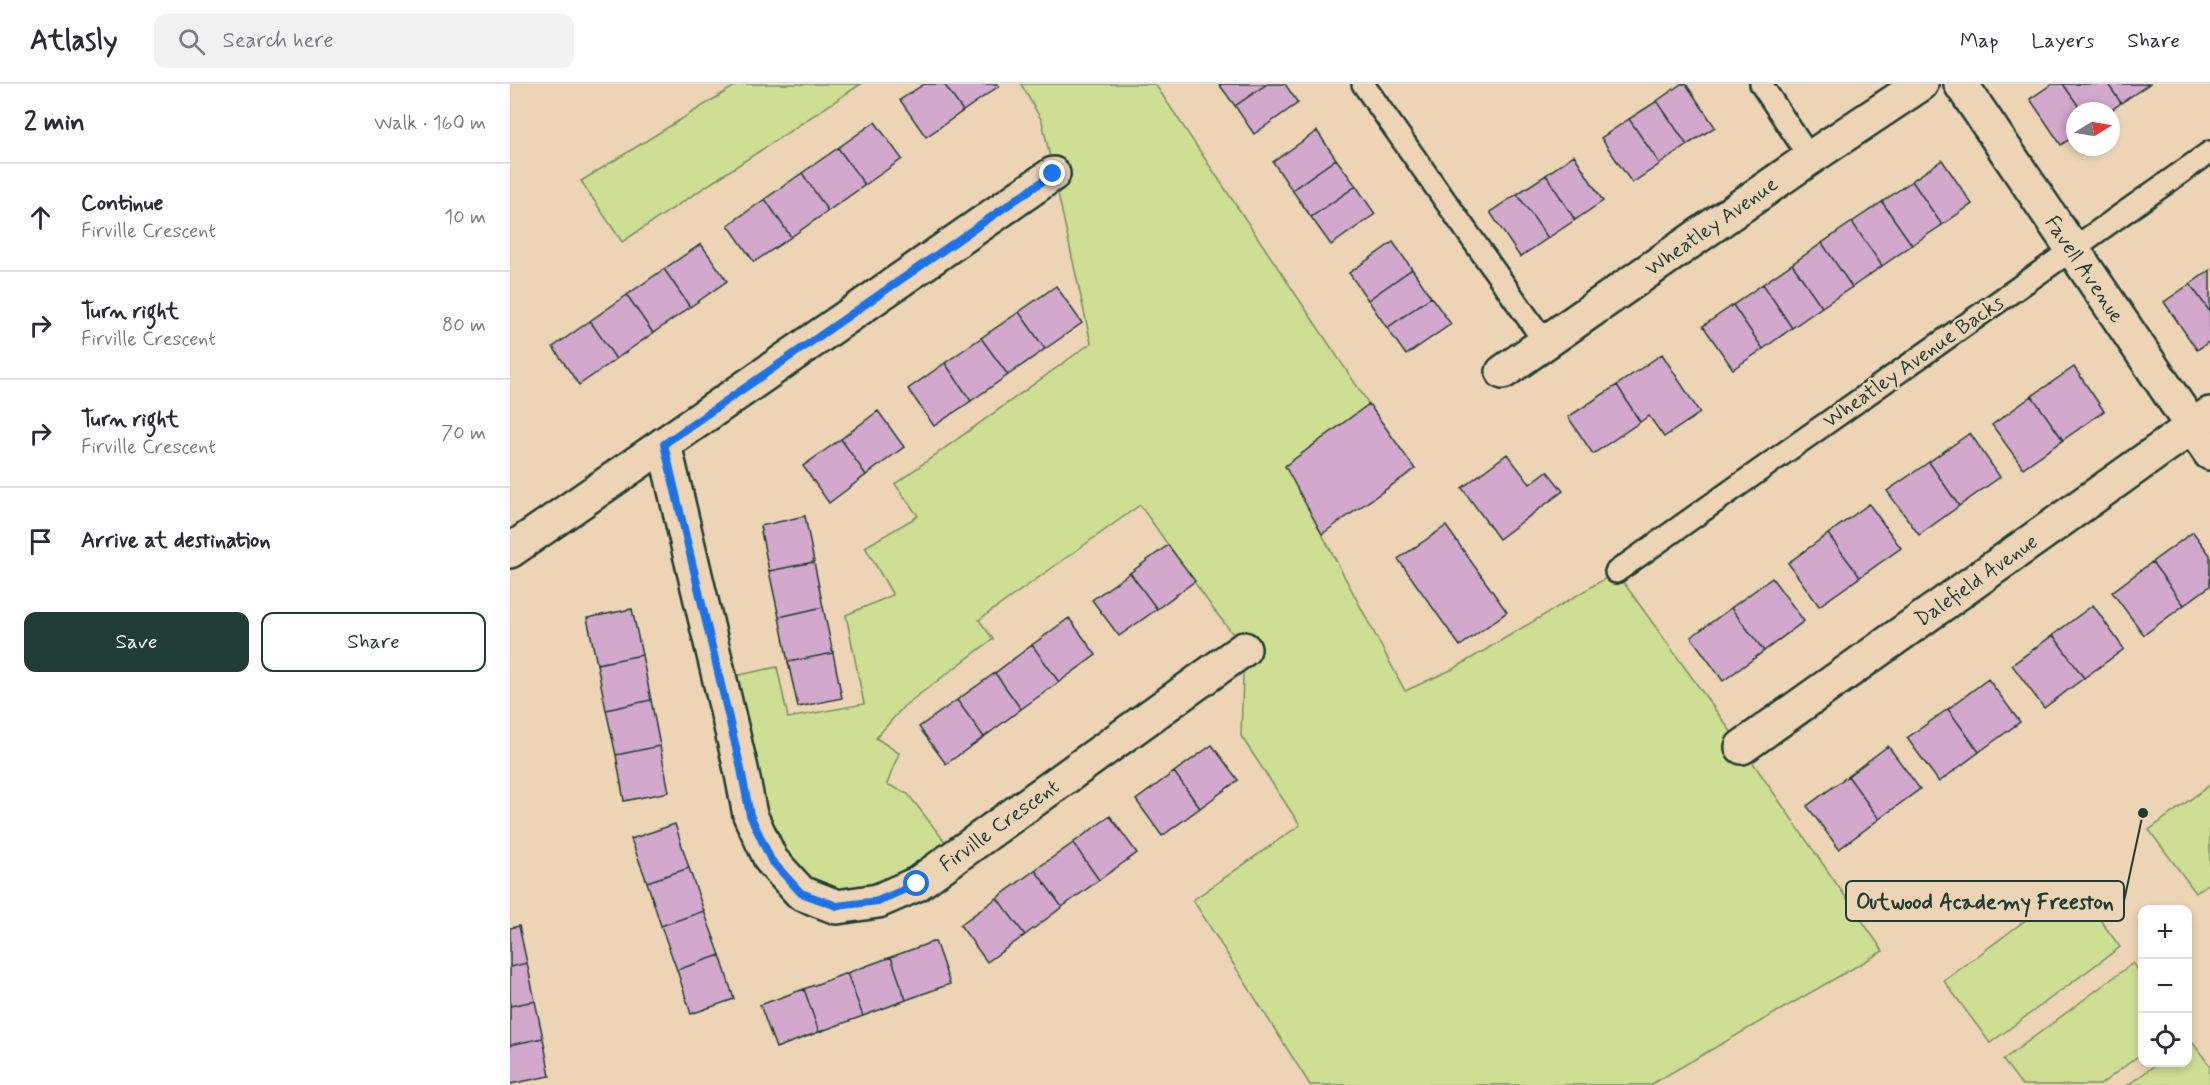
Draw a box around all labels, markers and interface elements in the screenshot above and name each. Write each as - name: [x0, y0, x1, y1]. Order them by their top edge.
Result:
- search box: [154, 14, 574, 68]
- text: Atlasly: [30, 23, 118, 60]
- icon: search: [175, 25, 208, 58]
- text: Search here: [223, 27, 333, 55]
- text: Map: [1960, 27, 1998, 55]
- text: Layers: [2031, 27, 2094, 55]
- text: Share: [2127, 27, 2180, 55]
- north arrow: [2066, 102, 2120, 156]
- text: 2 min: [24, 106, 85, 140]
- text: Walk · 160 m: [374, 110, 486, 137]
- route end: [1039, 160, 1065, 186]
- street label: Wheatley Avenue: [1640, 171, 1784, 283]
- text: Continue: [81, 190, 163, 218]
- icon: ahead: [24, 201, 57, 234]
- text: 10 m: [444, 204, 486, 231]
- street label: Favell Avenue: [2038, 210, 2130, 329]
- text: Firville Crescent: [81, 218, 216, 245]
- street label: Wheatley Avenue Backs: [1818, 289, 2010, 435]
- text: Turn right: [81, 298, 179, 326]
- icon: right: [24, 309, 57, 342]
- text: 80 m: [442, 312, 486, 339]
- text: Firville Crescent: [81, 326, 216, 353]
- text: Turn right: [81, 406, 179, 434]
- icon: right: [24, 417, 57, 450]
- text: 70 m: [441, 420, 486, 447]
- text: Firville Crescent: [81, 434, 216, 461]
- icon: arrive: [24, 525, 57, 558]
- text: Arrive at destination: [81, 527, 271, 555]
- street label: Dalefield Avenue: [1910, 528, 2044, 634]
- button: Save: [24, 612, 249, 672]
- button: Share: [261, 612, 486, 672]
- street label: Firville Crescent: [934, 773, 1065, 879]
- route start: [903, 870, 929, 896]
- callout: Outwood Academy Freeston: [1846, 881, 2124, 921]
- text: Outwood Academy Freeston: [1856, 889, 2114, 918]
- map controls: [2138, 905, 2192, 1067]
- button: +: [2138, 905, 2192, 959]
- button: −: [2138, 959, 2192, 1013]
- button: locate: [2138, 1013, 2192, 1067]

